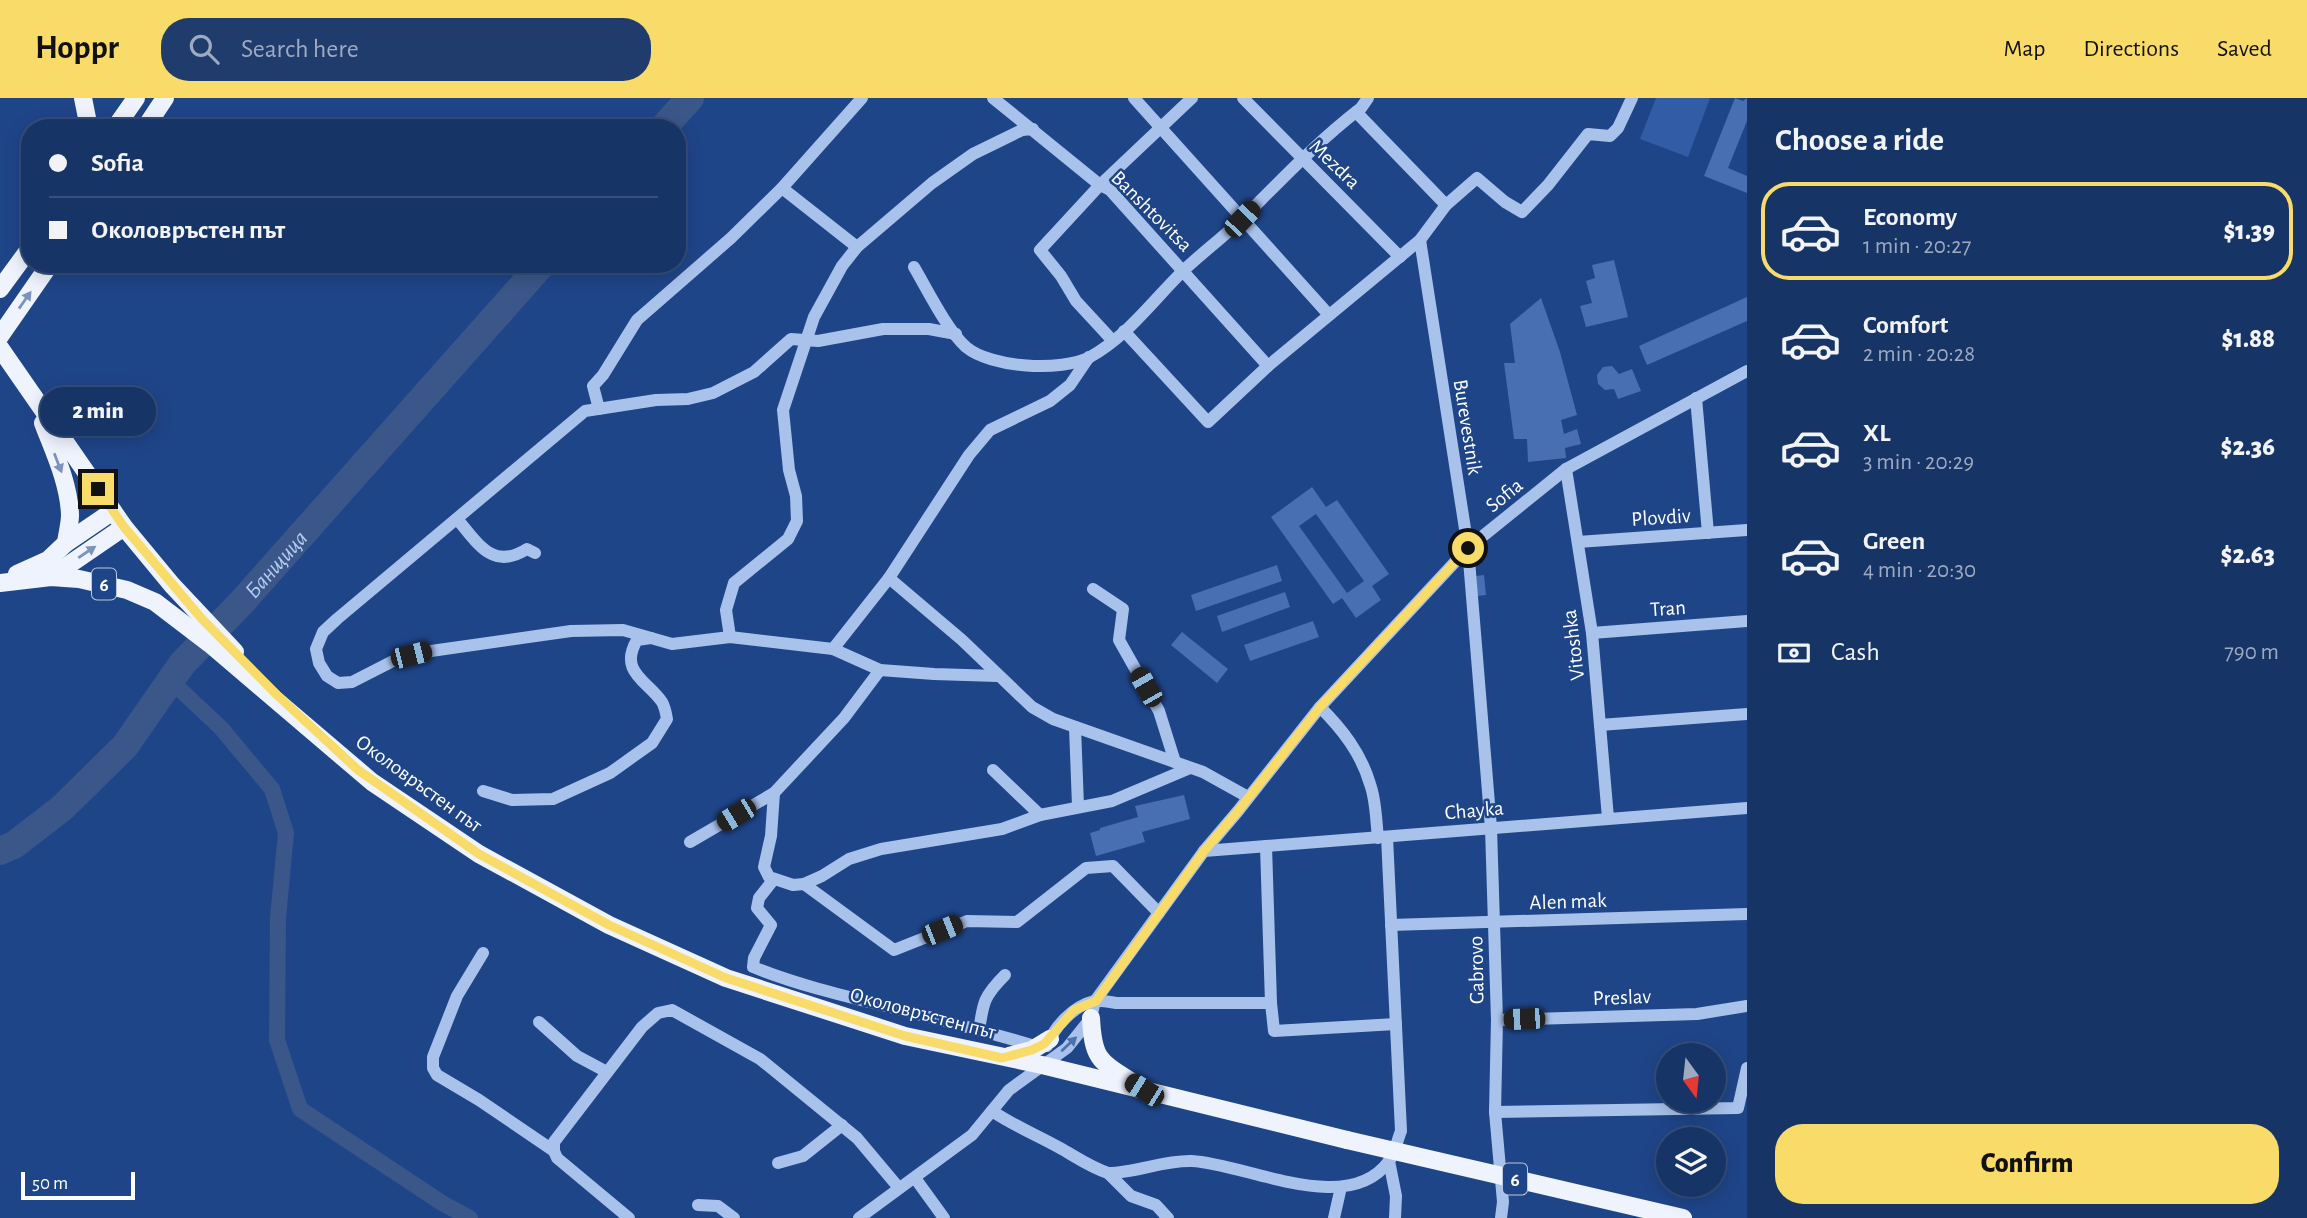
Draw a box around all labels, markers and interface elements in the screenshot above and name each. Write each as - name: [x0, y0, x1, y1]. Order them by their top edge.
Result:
- search box: [161, 18, 651, 81]
- icon: search: [185, 30, 223, 68]
- text: Hoppr: [35, 32, 119, 65]
- text: Search here: [241, 36, 359, 62]
- text: Map: [2003, 37, 2045, 61]
- text: Directions: [2083, 37, 2179, 61]
- text: Saved: [2217, 37, 2272, 61]
- text: Choose a ride: [1775, 124, 1944, 156]
- street label: Mezdra: [1305, 136, 1364, 193]
- text: Sofia: [91, 150, 144, 176]
- street label: Banshtovitsa: [1107, 167, 1196, 256]
- car: [1220, 197, 1265, 241]
- icon: car: [1779, 200, 1842, 263]
- text: Economy: [1863, 204, 1957, 230]
- text: Околовръстен път: [91, 217, 285, 243]
- text: $1.39: [2223, 218, 2275, 244]
- text: 1 min · 20:27: [1863, 235, 1971, 258]
- one-way arrow: [18, 291, 32, 309]
- icon: car: [1779, 308, 1842, 371]
- text: Comfort: [1863, 312, 1948, 338]
- text: $1.88: [2221, 326, 2275, 352]
- text: 2 min · 20:28: [1863, 343, 1975, 366]
- street label: Burevestnik: [1450, 378, 1485, 477]
- callout: 2 min: [40, 388, 156, 436]
- text: 2 min: [72, 400, 124, 423]
- icon: car: [1779, 416, 1842, 479]
- text: XL: [1863, 420, 1890, 446]
- text: $2.36: [2221, 434, 2275, 460]
- text: 3 min · 20:29: [1863, 451, 1974, 474]
- one-way arrow: [53, 453, 64, 474]
- route end: [82, 473, 114, 505]
- street label: Sofia: [1482, 474, 1527, 516]
- street label: Plovdiv: [1631, 505, 1692, 530]
- icon: car: [1779, 524, 1842, 587]
- water label: Банщица: [241, 527, 312, 603]
- text: Green: [1863, 528, 1925, 554]
- route start: [1452, 532, 1484, 564]
- text: $2.63: [2221, 542, 2275, 568]
- one-way arrow: [78, 546, 97, 559]
- text: 4 min · 20:30: [1863, 559, 1976, 582]
- road number: 6: [92, 569, 116, 600]
- street label: Tran: [1649, 597, 1687, 620]
- street label: Vitoshka: [1559, 608, 1588, 682]
- icon: cash: [1775, 634, 1813, 672]
- text: Cash: [1831, 639, 1880, 665]
- car: [389, 640, 434, 670]
- text: 790 m: [2224, 641, 2279, 664]
- car: [1127, 664, 1166, 710]
- street label: Околовръстен път: [352, 731, 486, 836]
- car: [713, 795, 760, 835]
- street label: Chayka: [1444, 797, 1505, 824]
- street label: Alen mak: [1529, 890, 1607, 913]
- car: [919, 912, 966, 948]
- street label: Gabrovo: [1465, 936, 1488, 1004]
- street label: Околовръстен път: [847, 984, 999, 1043]
- street label: Preslav: [1592, 986, 1652, 1009]
- car: [1503, 1008, 1546, 1030]
- one-way arrow: [1060, 1037, 1077, 1053]
- north arrow: [1656, 1043, 1726, 1113]
- map controls: [1656, 1043, 1726, 1197]
- car: [1121, 1070, 1168, 1110]
- button: Confirm: [1775, 1124, 2279, 1204]
- button: layers: [1656, 1127, 1726, 1197]
- road number: 6: [1503, 1163, 1527, 1194]
- scale bar: [21, 1169, 135, 1201]
- text: 50 m: [32, 1174, 68, 1193]

